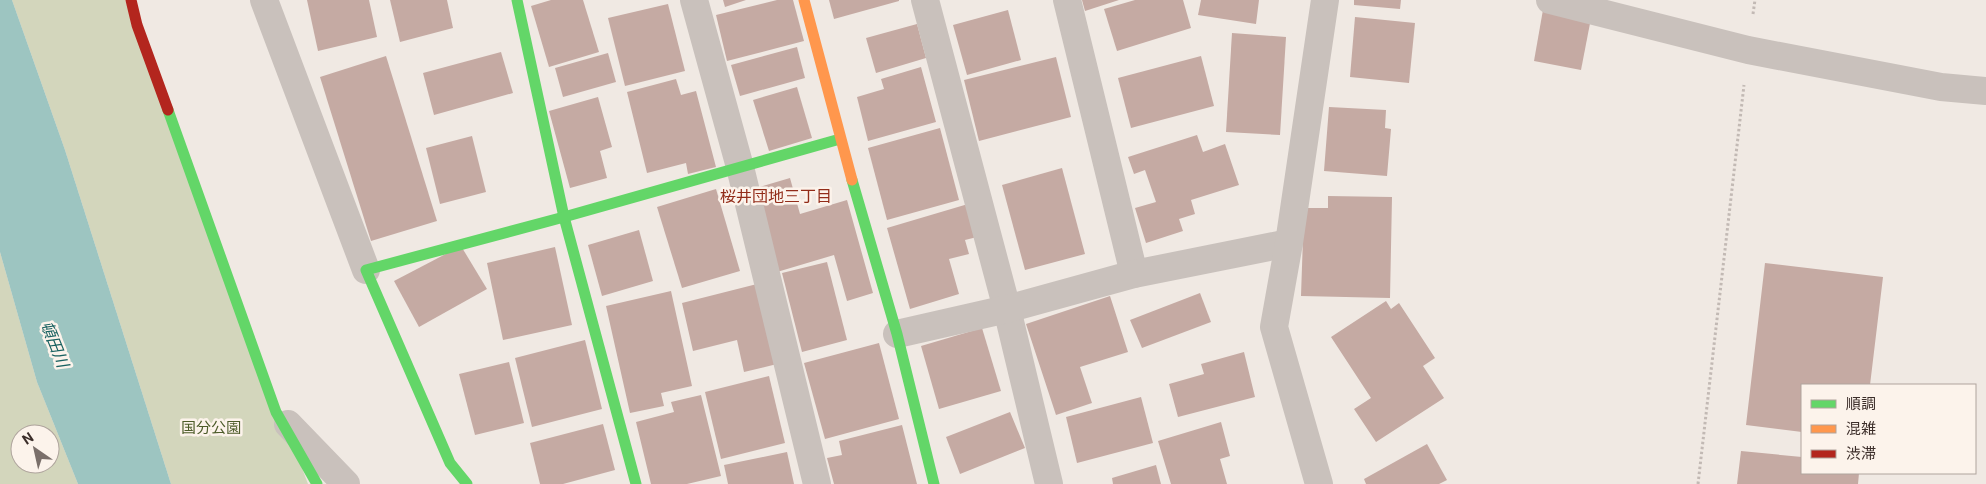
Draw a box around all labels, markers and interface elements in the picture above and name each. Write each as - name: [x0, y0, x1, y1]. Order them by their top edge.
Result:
- district label: 桜井団地三丁目: [720, 187, 832, 206]
- water label: 頓田川: [37, 318, 73, 372]
- legend: [1801, 384, 1976, 474]
- text: 順調: [1846, 395, 1876, 413]
- park label: 国分公園: [181, 419, 241, 437]
- text: 混雑: [1846, 420, 1876, 438]
- north arrow: [10, 424, 60, 474]
- text: N: [19, 429, 36, 448]
- text: 渋滞: [1846, 445, 1876, 463]

